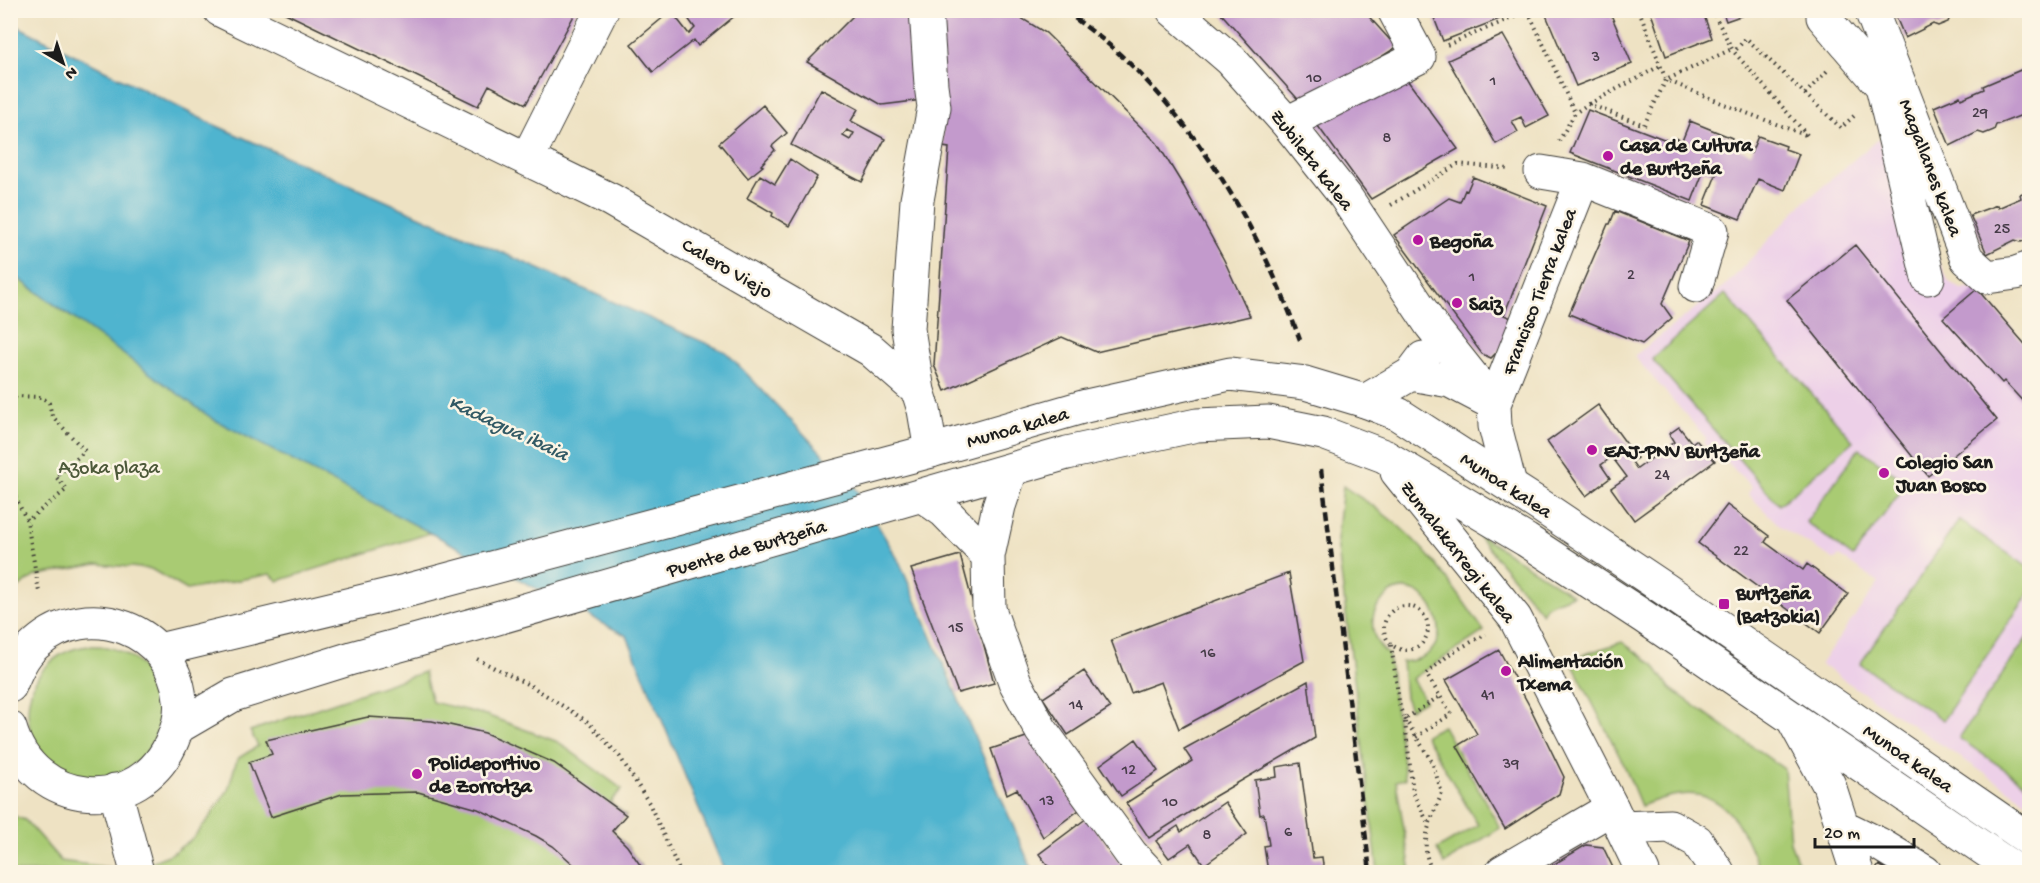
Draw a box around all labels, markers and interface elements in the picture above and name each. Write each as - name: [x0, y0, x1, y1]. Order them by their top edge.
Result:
- north arrow: [33, 33, 93, 93]
- house number: 3: [1591, 49, 1600, 68]
- text: N: [60, 61, 80, 83]
- house number: 10: [1305, 70, 1322, 89]
- house number: 1: [1489, 73, 1496, 92]
- street label: Magallanes kalea: [1892, 96, 1966, 241]
- house number: 29: [1972, 105, 1988, 124]
- street label: Zubileta kalea: [1264, 106, 1357, 217]
- house number: 8: [1383, 130, 1392, 149]
- place label: Casa de Cultura de Burtzeña: [1619, 136, 1753, 182]
- marker: Casa de Cultura de Burtzeña: [1601, 149, 1615, 163]
- street label: Francisco Tierra kalea: [1499, 205, 1584, 380]
- house number: 25: [1994, 221, 2010, 240]
- place label: Begoña: [1429, 232, 1494, 255]
- marker: Begoña: [1411, 233, 1425, 247]
- street label: Calero Viejo: [677, 235, 776, 305]
- house number: 2: [1627, 267, 1635, 286]
- house number: 1: [1468, 269, 1475, 288]
- place label: Saiz: [1469, 295, 1504, 318]
- marker: Saiz: [1450, 296, 1464, 310]
- water label: Kadagua ibaia: [444, 392, 573, 469]
- street label: Munoa kalea: [964, 404, 1072, 455]
- place label: EAJ-PNV Burtzeña: [1604, 442, 1761, 465]
- marker: EAJ-PNV Burtzeña: [1585, 443, 1599, 457]
- street label: Munoa kalea: [1455, 449, 1556, 526]
- place label: Colegio San Juan Bosco: [1895, 453, 1993, 499]
- park label: Azoka plaza: [58, 458, 160, 481]
- marker: Colegio San Juan Bosco: [1877, 466, 1891, 480]
- house number: 24: [1654, 467, 1670, 486]
- street label: Zumalakarregi kalea: [1394, 478, 1519, 629]
- street label: Puente de Burtzeña: [664, 516, 830, 584]
- house number: 22: [1733, 543, 1749, 562]
- place label: Burtzeña (Batzokia): [1735, 584, 1820, 630]
- marker: Burtzeña (Batzokia): [1717, 597, 1731, 611]
- house number: 15: [948, 620, 963, 639]
- house number: 16: [1200, 645, 1216, 664]
- place label: Alimentación Txema: [1516, 652, 1623, 698]
- marker: Alimentación Txema: [1499, 664, 1513, 678]
- house number: 41: [1481, 687, 1495, 706]
- house number: 14: [1068, 697, 1083, 716]
- street label: Munoa kalea: [1857, 720, 1957, 800]
- place label: Polideportivo de Zorrotza: [428, 754, 541, 800]
- house number: 39: [1502, 756, 1519, 775]
- house number: 12: [1121, 762, 1136, 781]
- marker: Polideportivo de Zorrotza: [410, 767, 424, 781]
- house number: 13: [1039, 793, 1054, 812]
- house number: 10: [1161, 794, 1178, 813]
- scale bar: [1815, 811, 1914, 849]
- house number: 6: [1284, 824, 1293, 843]
- text: 20 m: [1824, 824, 1860, 845]
- house number: 8: [1203, 827, 1212, 846]

